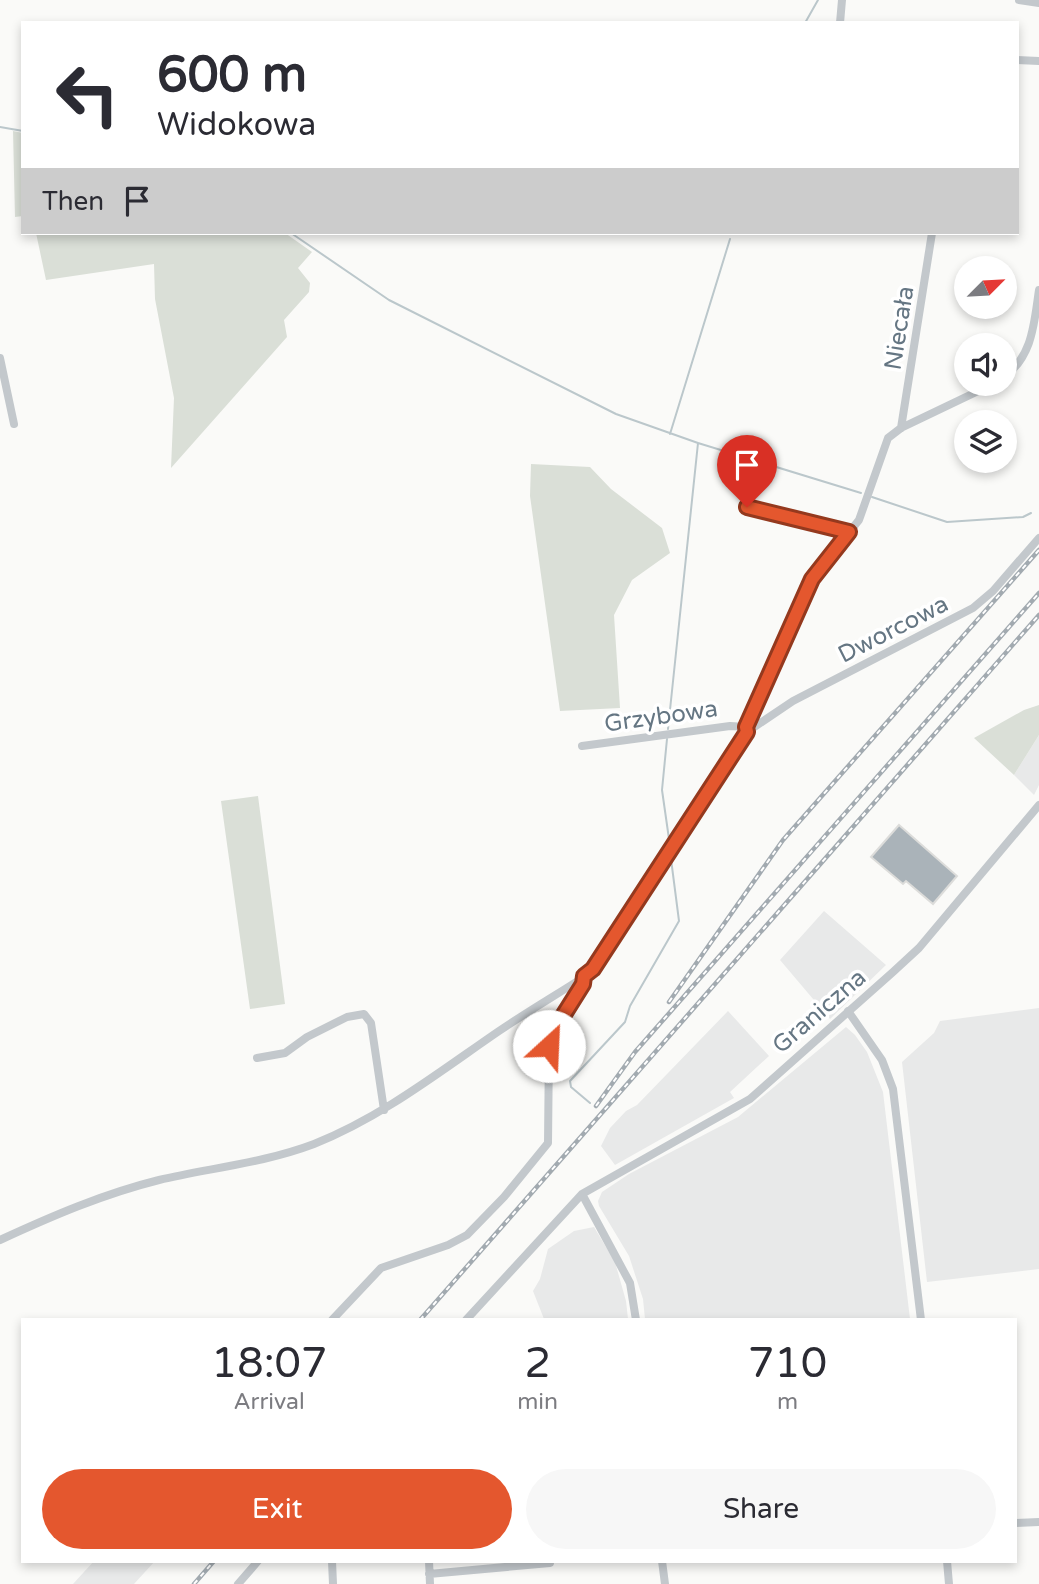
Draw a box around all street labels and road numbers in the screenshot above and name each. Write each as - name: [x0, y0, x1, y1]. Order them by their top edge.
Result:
- street label: Niecała: [879, 284, 920, 372]
- street label: Dworcowa: [833, 589, 953, 670]
- street label: Grzybowa: [603, 694, 720, 739]
- street label: Graniczna: [767, 963, 872, 1060]

